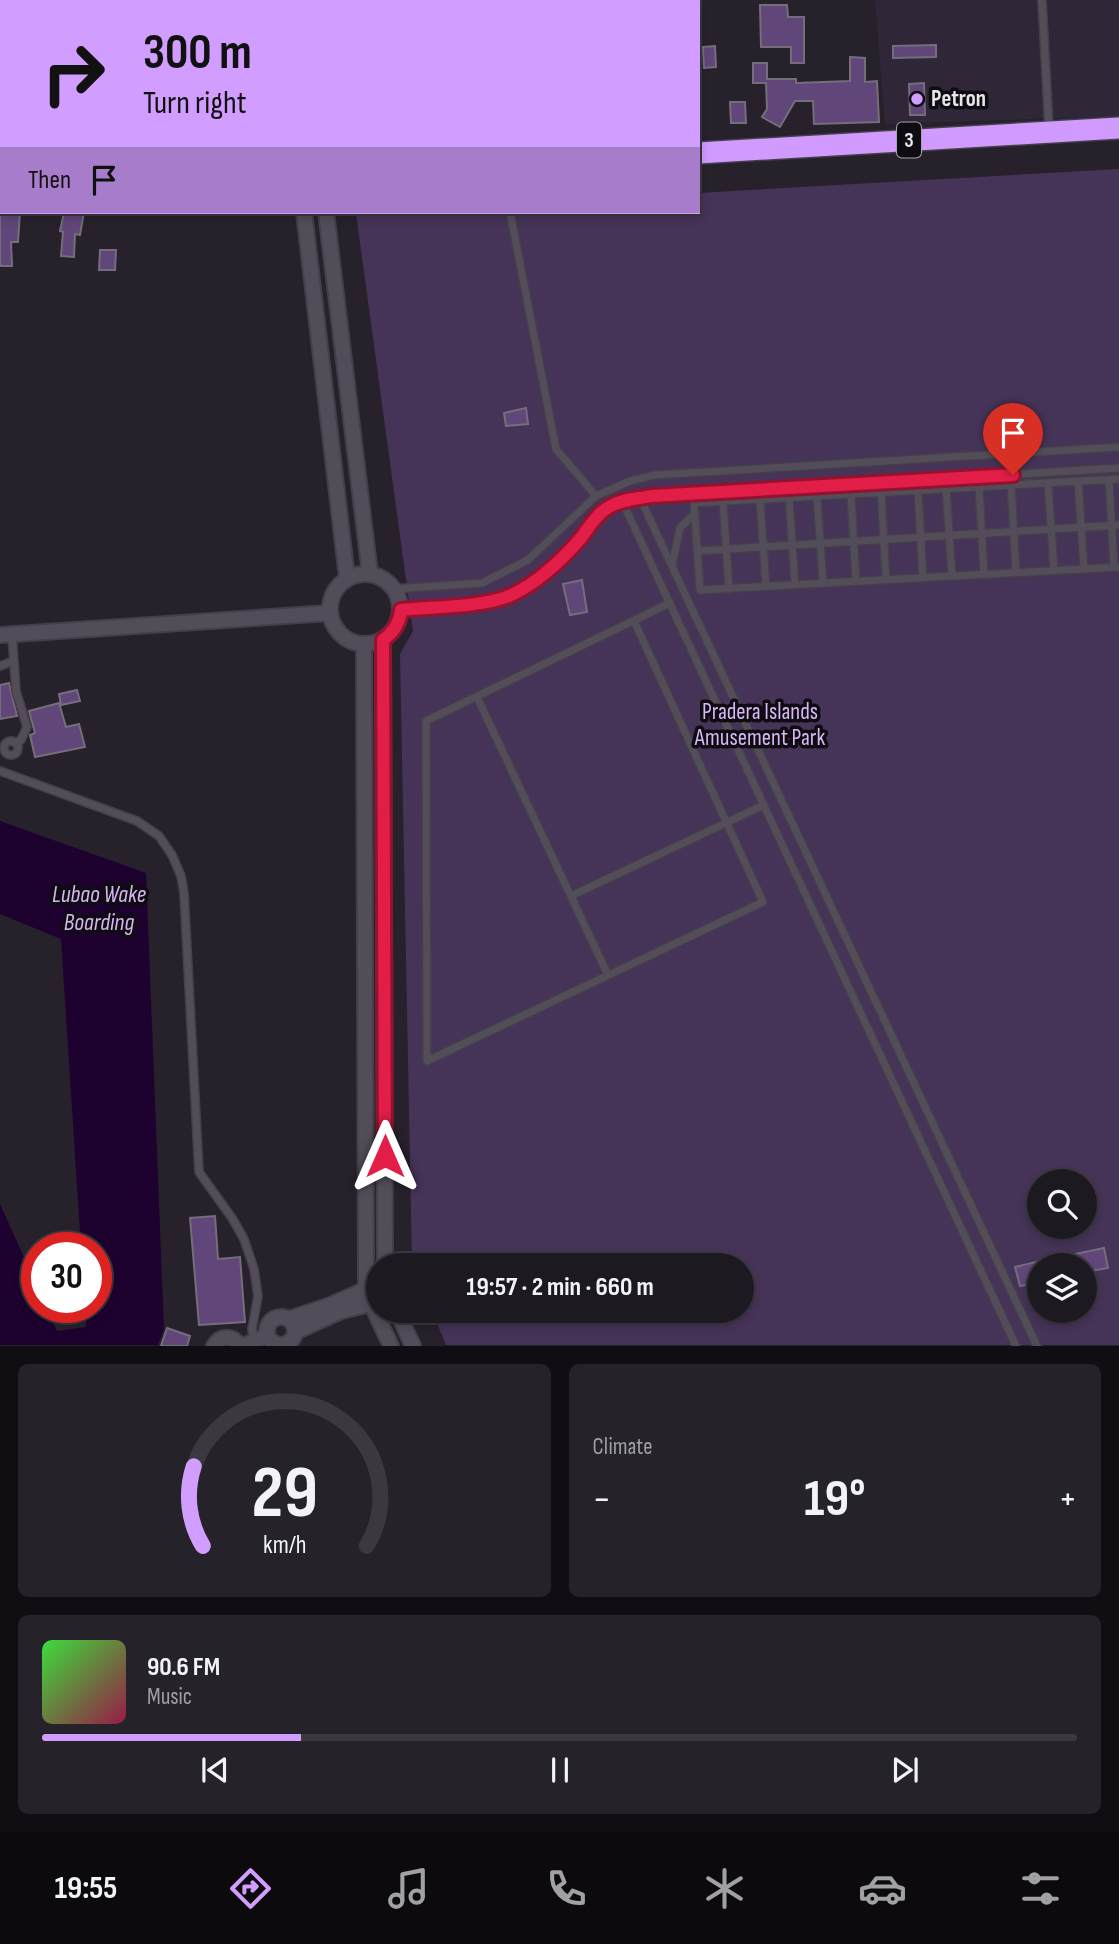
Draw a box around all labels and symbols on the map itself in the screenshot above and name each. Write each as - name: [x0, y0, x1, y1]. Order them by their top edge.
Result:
- place label: Petron: [931, 85, 986, 113]
- marker: Petron: [909, 91, 925, 107]
- road number: 3: [897, 122, 921, 158]
- pin: [983, 403, 1043, 475]
- park label: Pradera Islands Amusement Park: [694, 698, 825, 752]
- water label: Lubao Wake Boarding: [52, 880, 146, 937]
- position arrow: [348, 1119, 422, 1193]
- speed limit sign: 30: [21, 1232, 112, 1323]

